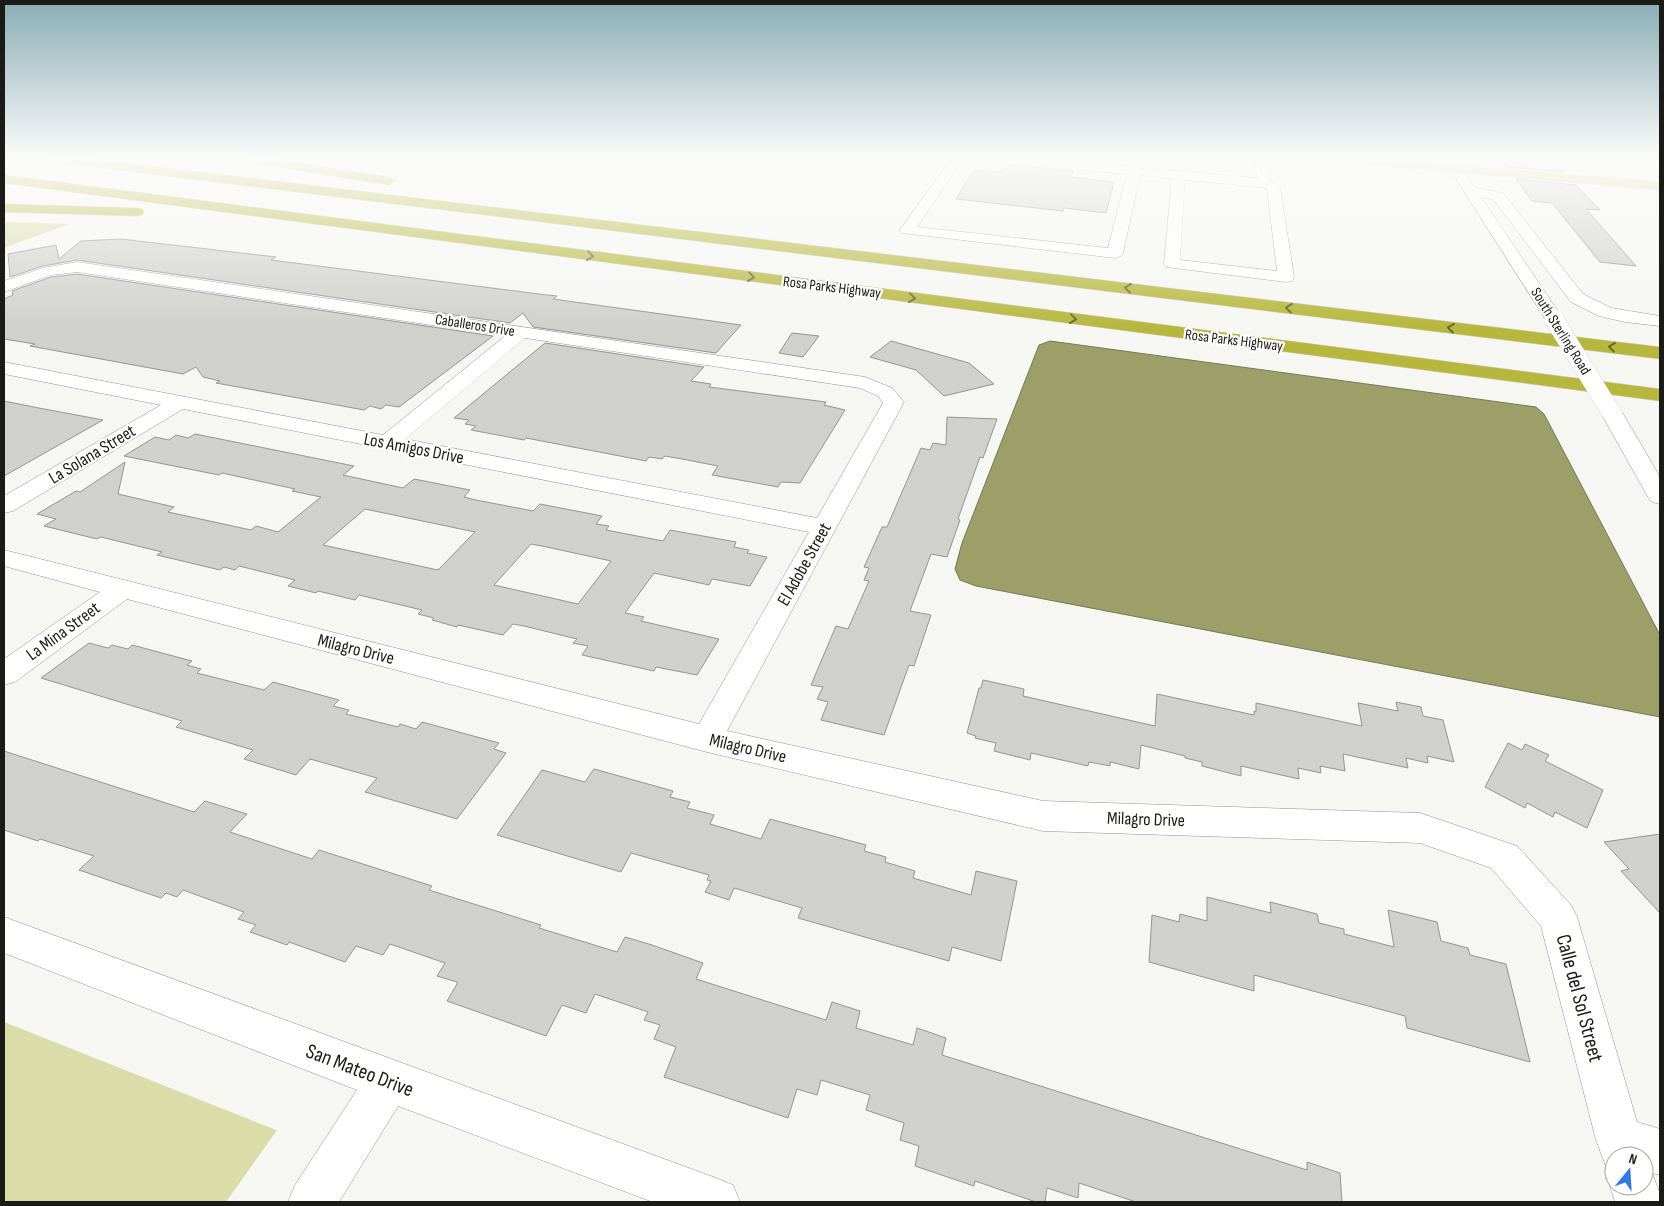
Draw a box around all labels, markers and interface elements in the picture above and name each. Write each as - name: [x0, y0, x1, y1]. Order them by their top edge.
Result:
- one-way arrow: [586, 250, 594, 261]
- one-way arrow: [748, 271, 756, 282]
- street label: Rosa Parks Highway: [782, 272, 882, 303]
- one-way arrow: [1124, 283, 1132, 294]
- street label: South Sterling Road: [1526, 284, 1595, 378]
- one-way arrow: [909, 292, 917, 303]
- one-way arrow: [1285, 303, 1293, 314]
- street label: Caballeros Drive: [434, 310, 516, 341]
- one-way arrow: [1070, 313, 1078, 324]
- one-way arrow: [1446, 323, 1454, 334]
- street label: Rosa Parks Highway: [1184, 325, 1284, 356]
- one-way arrow: [1608, 342, 1616, 353]
- street label: La Solana Street: [45, 420, 140, 489]
- street label: Los Amigos Drive: [362, 428, 466, 468]
- street label: El Adobe Street: [773, 519, 836, 609]
- street label: La Mina Street: [22, 597, 105, 665]
- street label: Milagro Drive: [315, 630, 396, 669]
- street label: Milagro Drive: [707, 729, 788, 768]
- street label: Milagro Drive: [1107, 808, 1185, 831]
- street label: Calle del Sol Street: [1550, 932, 1609, 1065]
- street label: San Mateo Drive: [302, 1038, 417, 1102]
- north arrow: [1604, 1146, 1654, 1196]
- text: N: [1627, 1150, 1639, 1168]

